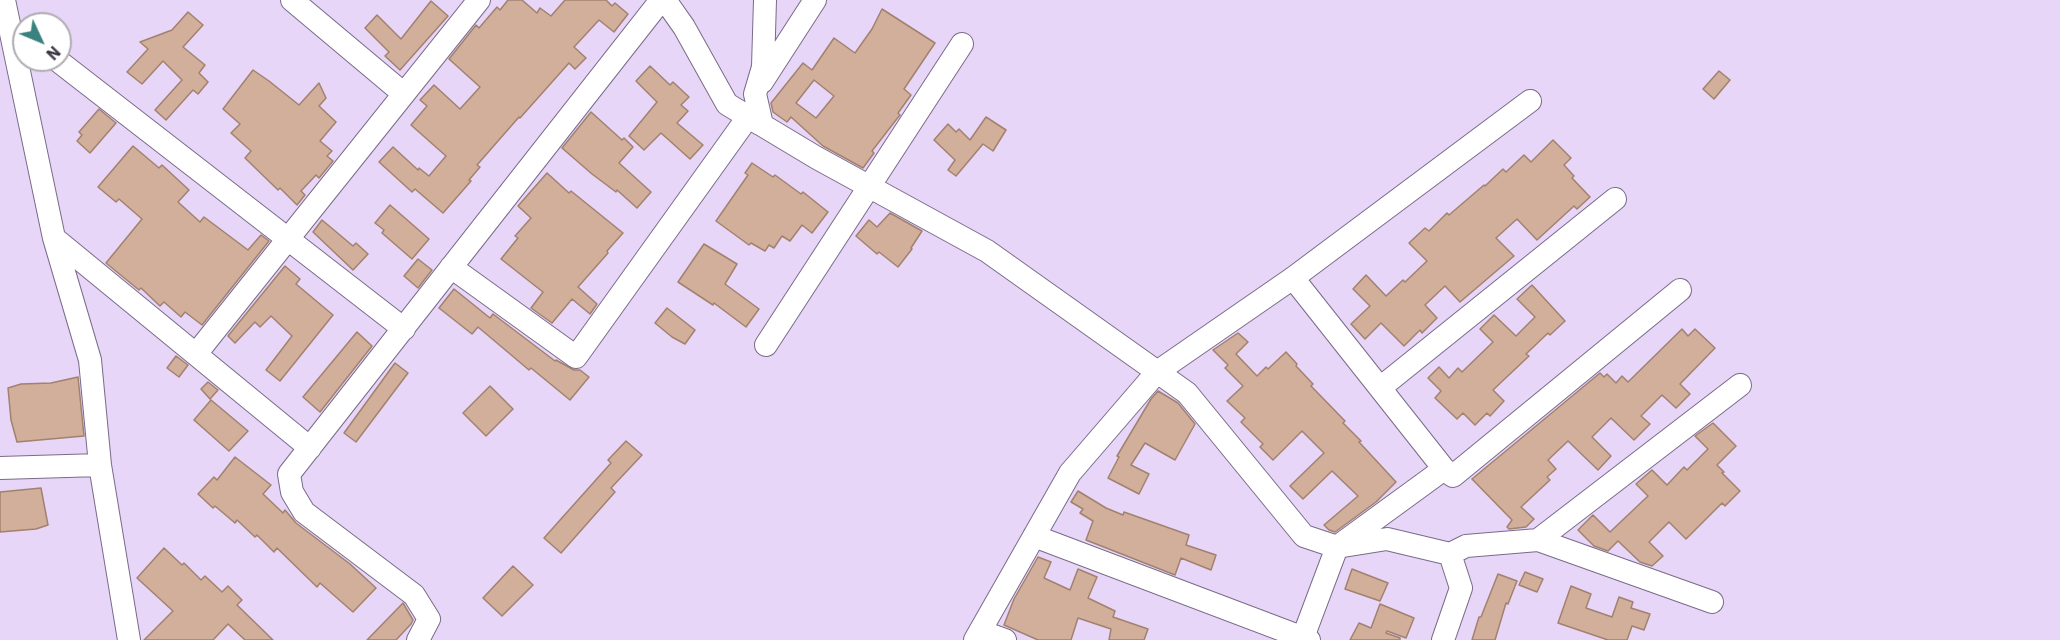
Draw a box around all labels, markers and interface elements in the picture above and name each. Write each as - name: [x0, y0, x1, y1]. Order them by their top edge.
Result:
- north arrow: [12, 12, 72, 72]
- text: N: [42, 42, 65, 64]

